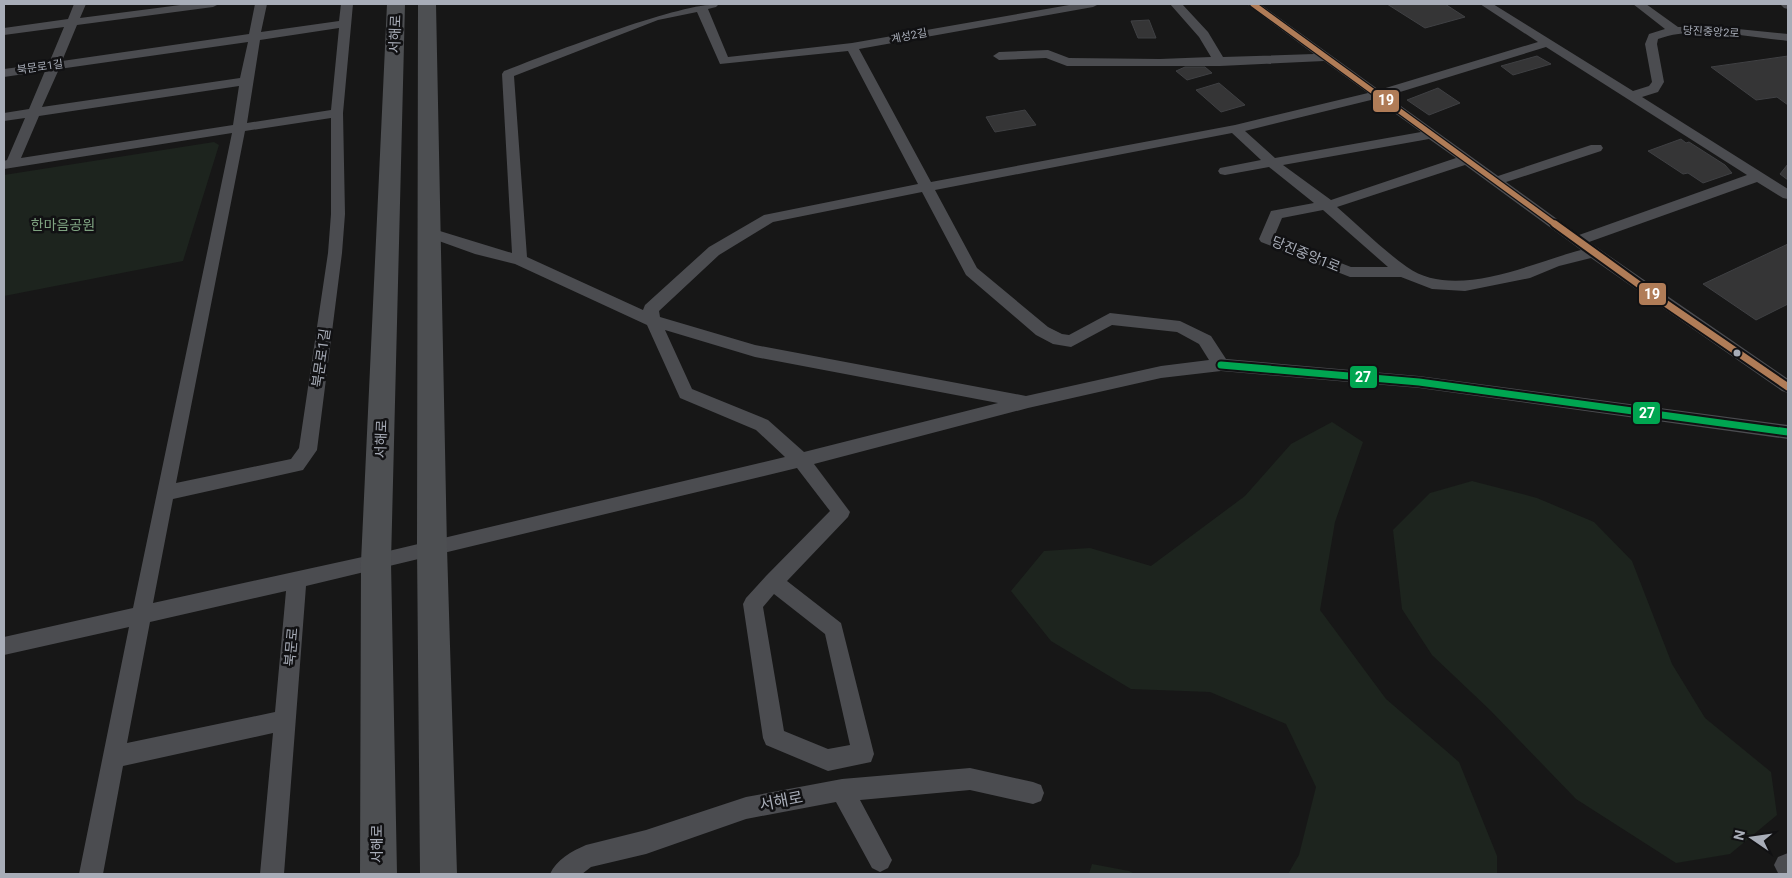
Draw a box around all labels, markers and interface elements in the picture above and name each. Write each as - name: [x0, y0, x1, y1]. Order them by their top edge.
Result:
- street label: 서해로: [386, 14, 404, 54]
- street label: 당진중앙2로: [1682, 24, 1740, 40]
- street label: 계성2길: [890, 26, 928, 46]
- street label: 북문로1길: [16, 57, 64, 77]
- line badge: 19: [1372, 89, 1400, 113]
- text: 19: [1378, 92, 1394, 108]
- park label: 한마음공원: [31, 217, 95, 233]
- street label: 당진중앙1로: [1269, 233, 1343, 275]
- line badge: 19: [1638, 282, 1667, 306]
- text: 19: [1644, 286, 1660, 302]
- street label: 북문로1길: [309, 327, 333, 389]
- unlabelled marker: [1732, 348, 1742, 358]
- line badge: 27: [1349, 365, 1378, 389]
- text: 27: [1355, 369, 1371, 385]
- line badge: 27: [1632, 401, 1661, 425]
- text: 27: [1639, 405, 1655, 421]
- street label: 서해로: [372, 419, 390, 459]
- street label: 북문로: [281, 627, 301, 667]
- street label: 서해로: [758, 787, 805, 815]
- north arrow: [1727, 813, 1777, 863]
- street label: 서해로: [369, 825, 385, 863]
- text: N: [1730, 828, 1748, 842]

